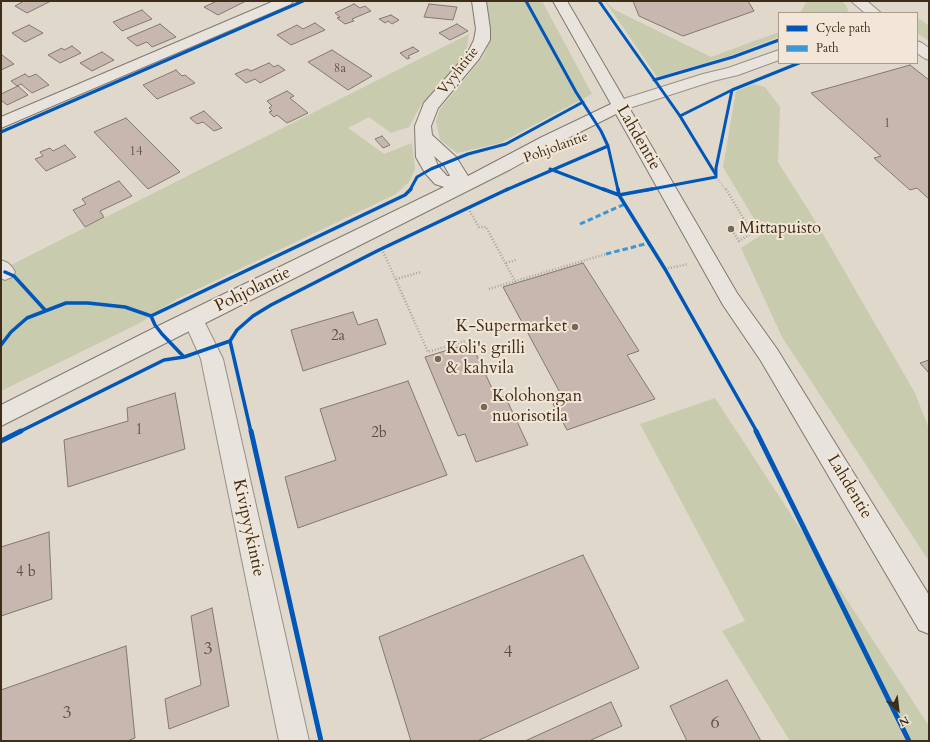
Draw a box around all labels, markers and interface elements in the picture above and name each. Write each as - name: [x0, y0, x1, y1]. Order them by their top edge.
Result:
- legend: [778, 12, 918, 64]
- text: Cycle path: [816, 20, 871, 36]
- text: Path: [816, 40, 839, 56]
- street label: Vyyhtitie: [435, 44, 483, 98]
- house number: 8a: [334, 61, 346, 77]
- street label: Lahdentie: [611, 102, 665, 174]
- house number: 1: [884, 116, 890, 132]
- street label: Pohjolantie: [521, 129, 591, 167]
- house number: 14: [129, 144, 143, 160]
- place label: Mittapuisto: [739, 219, 821, 239]
- marker: Mittapuisto: [726, 224, 736, 234]
- street label: Pohjolantie: [212, 263, 294, 317]
- place label: K-Supermarket: [456, 317, 567, 337]
- marker: K-Supermarket: [570, 322, 580, 332]
- house number: 2a: [331, 328, 345, 346]
- place label: Koli's grilli & kahvila: [446, 339, 525, 379]
- marker: Koli's grilli & kahvila: [433, 354, 443, 364]
- place label: Kolohongan nuorisotila: [492, 387, 582, 427]
- marker: Kolohongan nuorisotila: [479, 402, 489, 412]
- house number: 1: [135, 422, 143, 440]
- house number: 2b: [371, 425, 387, 443]
- street label: Lahdentie: [822, 451, 876, 523]
- street label: Kivipyykintie: [228, 477, 268, 579]
- house number: 4 b: [16, 564, 36, 582]
- house number: 3: [203, 639, 213, 661]
- house number: 4: [503, 642, 513, 664]
- north arrow: [878, 690, 918, 730]
- house number: 3: [62, 703, 72, 725]
- text: N: [896, 712, 912, 730]
- house number: 6: [710, 713, 720, 735]

